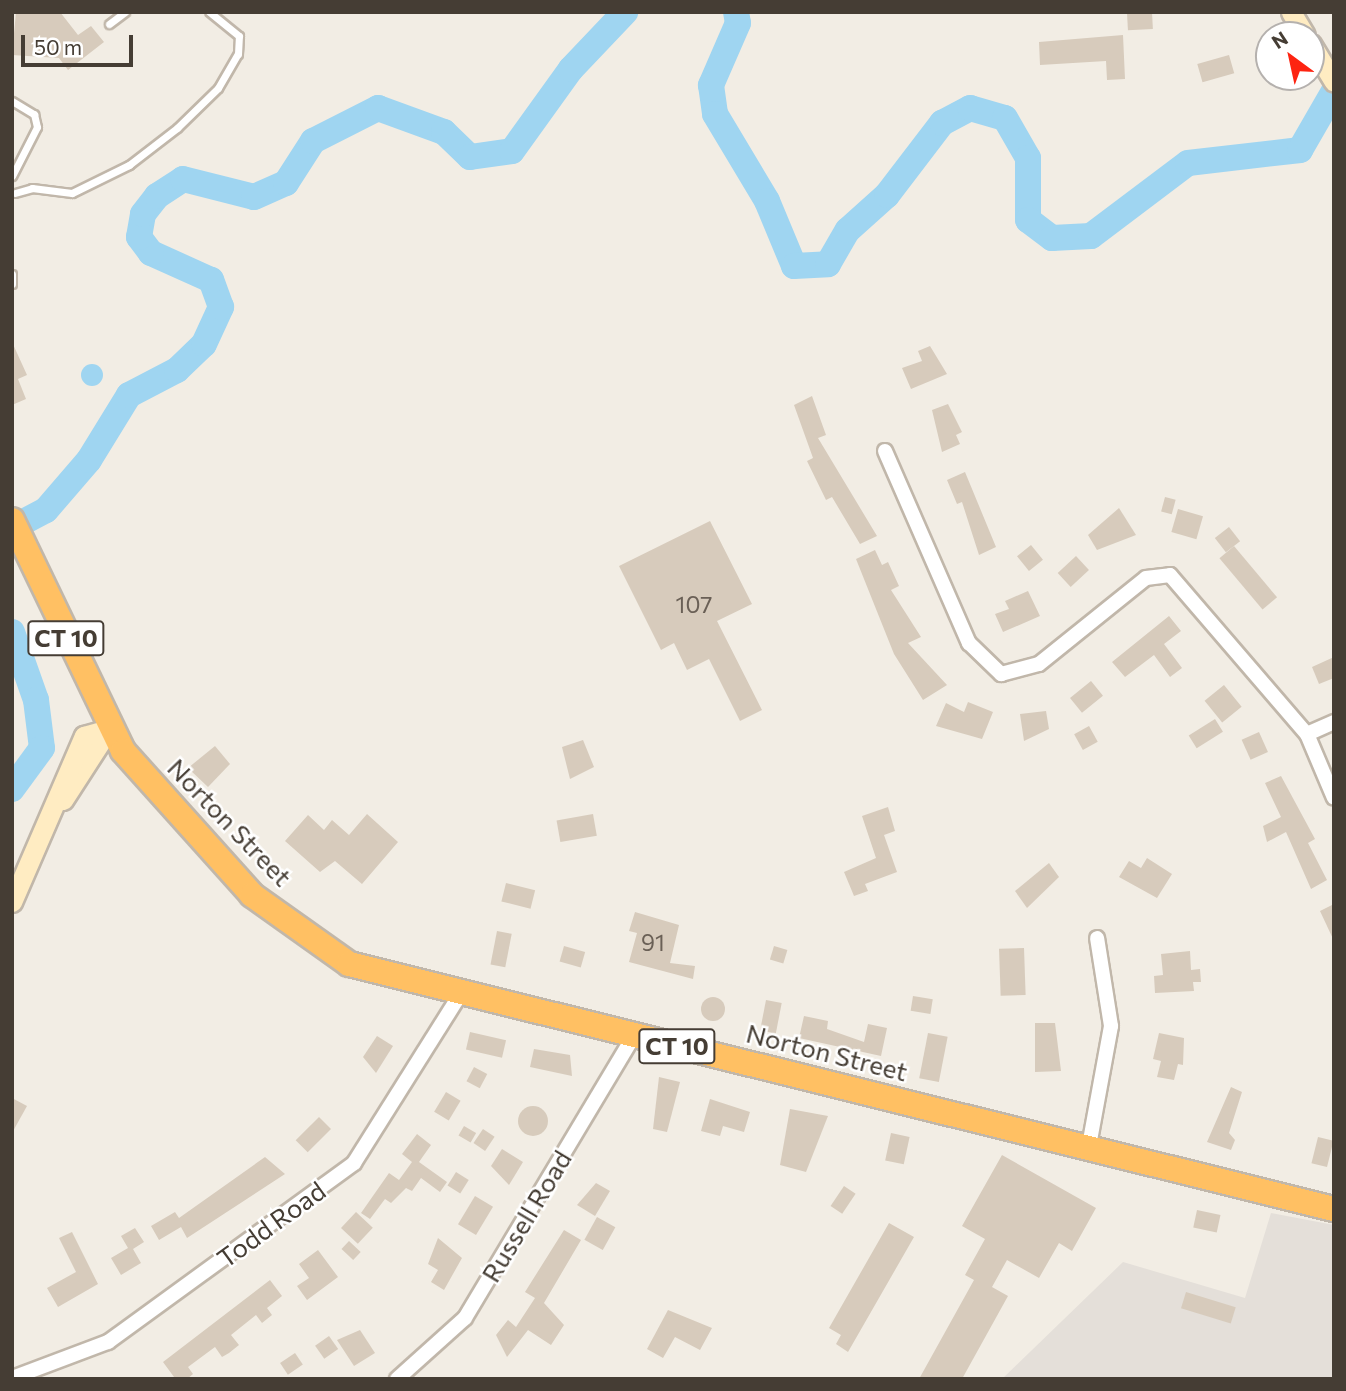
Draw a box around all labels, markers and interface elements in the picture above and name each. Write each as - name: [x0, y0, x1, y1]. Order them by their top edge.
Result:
- scale bar: [24, 21, 136, 65]
- north arrow: [1255, 21, 1325, 91]
- text: N: [1267, 26, 1292, 53]
- text: 50 m: [34, 34, 82, 59]
- house number: 107: [676, 590, 712, 618]
- road number: CT 10: [26, 618, 106, 658]
- street label: Norton Street: [162, 752, 298, 892]
- house number: 91: [641, 928, 665, 956]
- street label: Norton Street: [743, 1017, 911, 1087]
- road number: CT 10: [637, 1026, 717, 1066]
- street label: Russell Road: [475, 1145, 577, 1287]
- street label: Todd Road: [211, 1174, 331, 1274]

